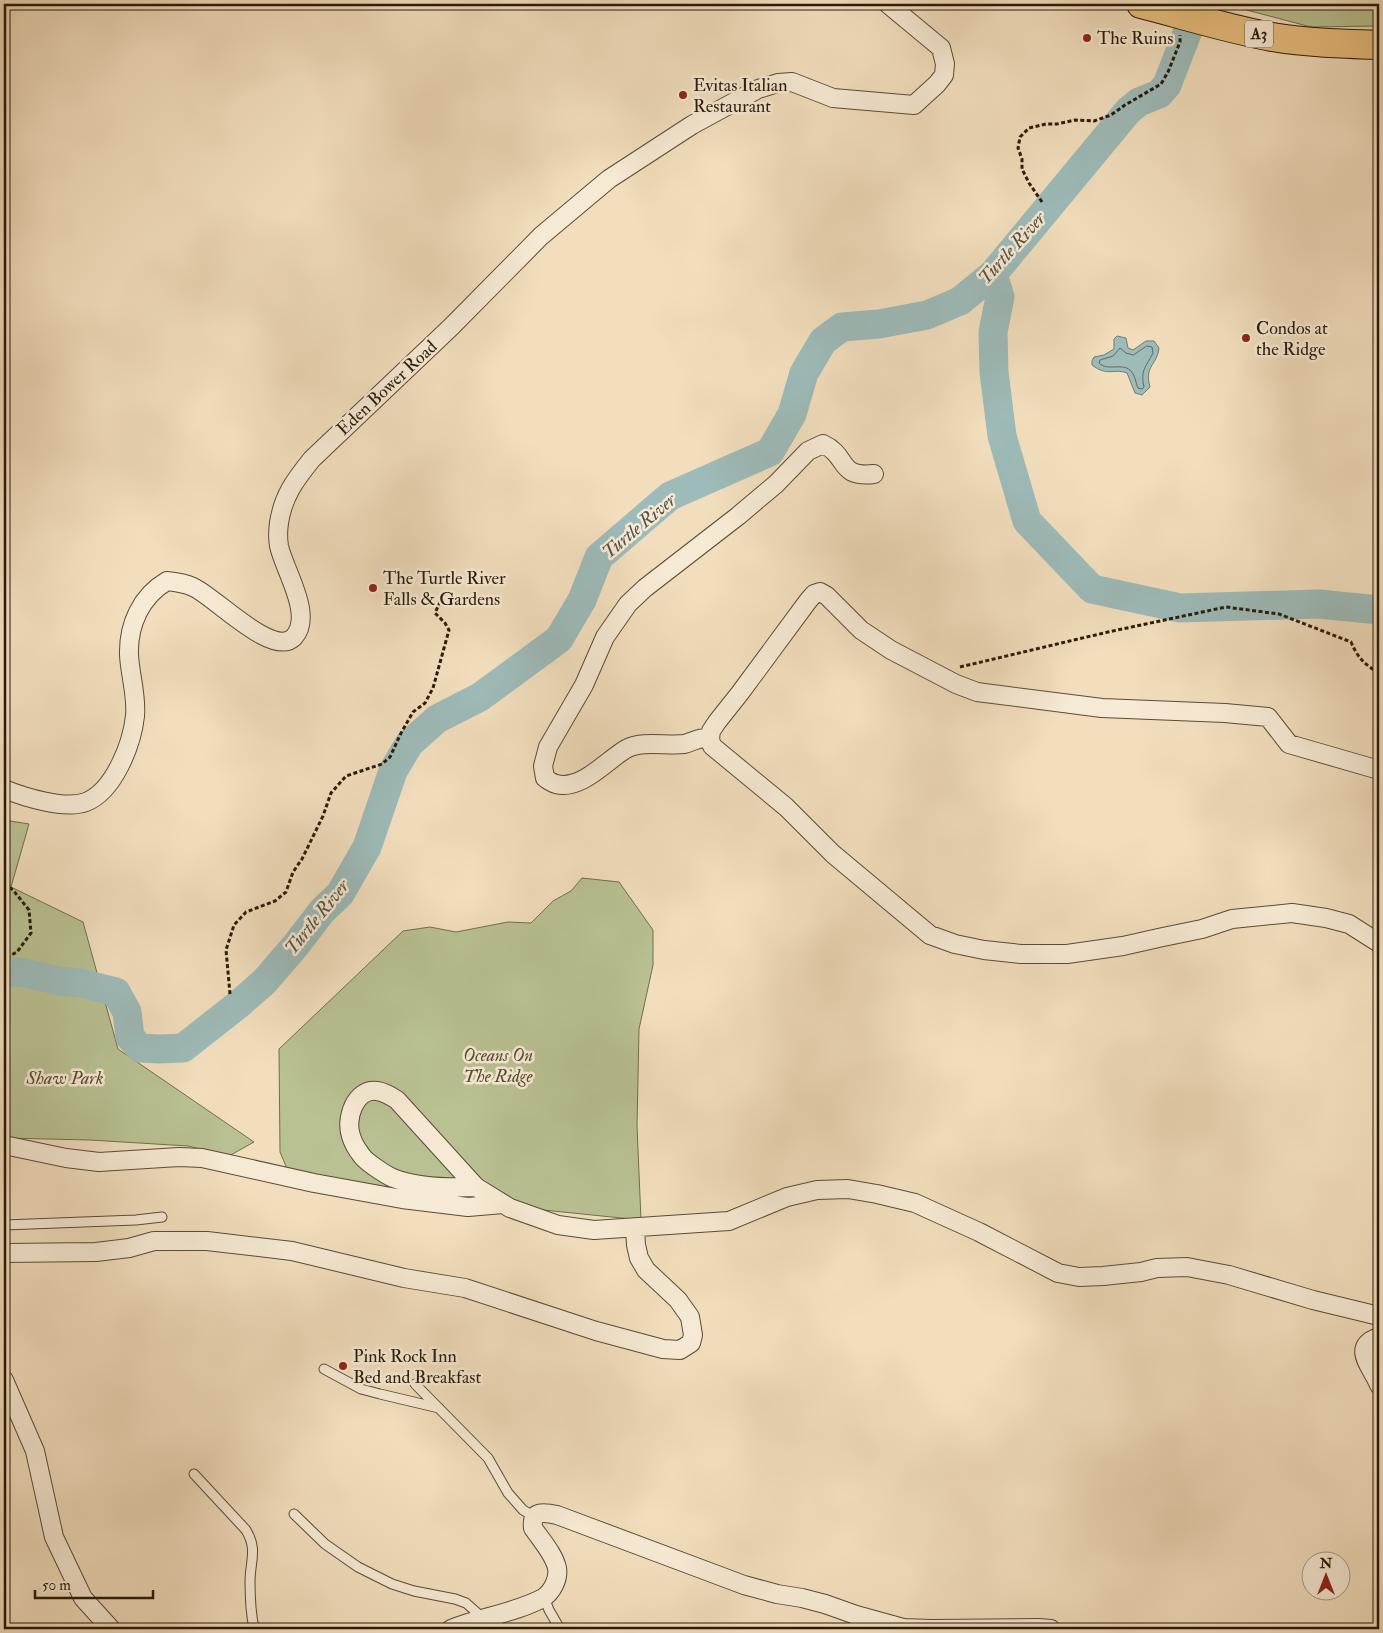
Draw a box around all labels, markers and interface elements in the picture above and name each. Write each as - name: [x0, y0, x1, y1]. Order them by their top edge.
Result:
- road number: A3: [1245, 20, 1273, 48]
- place label: The Ruins: [1097, 27, 1173, 50]
- marker: The Ruins: [1081, 32, 1093, 44]
- place label: Evitas Italian Restaurant: [693, 74, 788, 118]
- marker: Evitas Italian Restaurant: [677, 89, 689, 101]
- water label: Turtle River: [973, 206, 1051, 289]
- place label: Condos at the Ridge: [1256, 317, 1328, 361]
- marker: Condos at the Ridge: [1240, 332, 1252, 344]
- street label: Eden Bower Road: [332, 335, 442, 441]
- water label: Turtle River: [597, 488, 682, 564]
- place label: The Turtle River Falls & Gardens: [383, 567, 506, 611]
- marker: The Turtle River Falls & Gardens: [367, 582, 379, 594]
- water label: Turtle River: [280, 874, 355, 959]
- park label: Oceans On The Ridge: [463, 1044, 533, 1088]
- park label: Shaw Park: [25, 1067, 104, 1090]
- place label: Pink Rock Inn Bed and Breakfast: [353, 1345, 481, 1389]
- marker: Pink Rock Inn Bed and Breakfast: [337, 1360, 349, 1372]
- north arrow: [1300, 1550, 1350, 1600]
- text: N: [1319, 1555, 1333, 1572]
- scale bar: [35, 1568, 152, 1600]
- text: 50 m: [42, 1576, 71, 1595]

